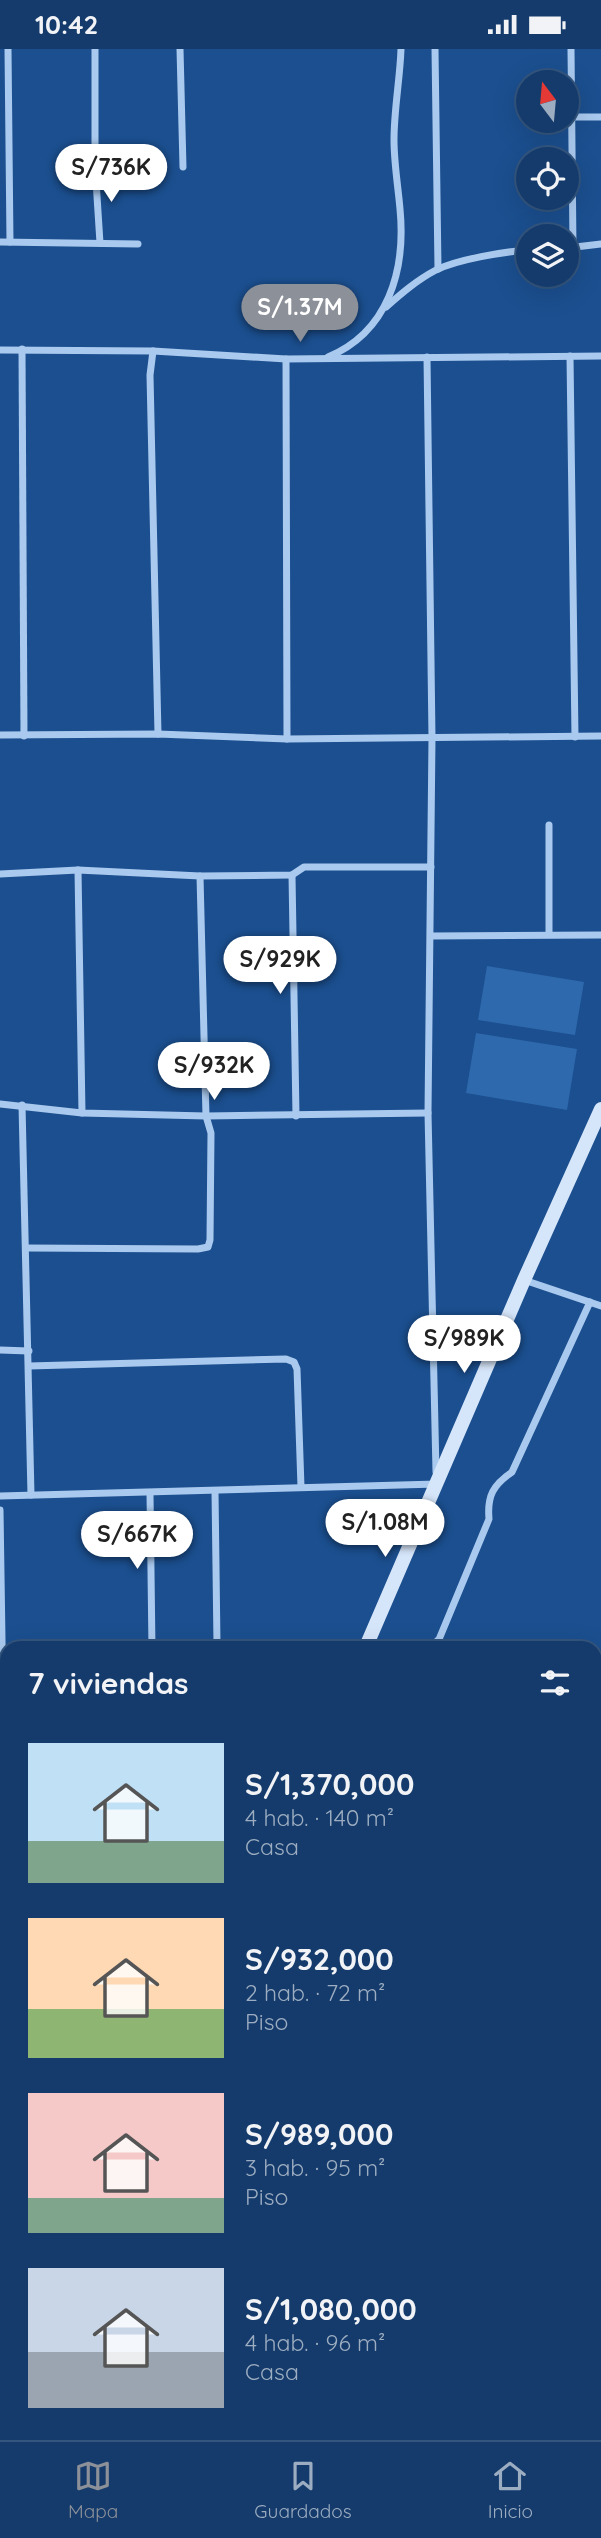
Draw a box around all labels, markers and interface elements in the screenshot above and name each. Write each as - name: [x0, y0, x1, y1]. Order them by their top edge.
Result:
- text: 10:42: [35, 8, 98, 41]
- north arrow: [516, 70, 579, 133]
- map controls: [516, 70, 579, 287]
- pin: S/736K: [54, 145, 168, 204]
- button: locate: [516, 147, 579, 210]
- text: S/736K: [71, 152, 151, 181]
- button: layers: [516, 224, 579, 287]
- pin: S/1.37M: [235, 285, 365, 344]
- text: S/1.37M: [257, 292, 343, 321]
- pin: S/929K: [223, 937, 337, 996]
- text: S/929K: [239, 944, 321, 973]
- pin: S/932K: [157, 1042, 271, 1102]
- text: S/932K: [174, 1050, 254, 1079]
- pin: S/989K: [407, 1315, 521, 1375]
- text: S/989K: [424, 1323, 504, 1352]
- pin: S/1.08M: [320, 1499, 450, 1559]
- text: S/1.08M: [341, 1507, 429, 1536]
- pin: S/667K: [80, 1511, 194, 1571]
- text: S/667K: [97, 1519, 177, 1548]
- text: 7 viviendas: [28, 1664, 188, 1702]
- icon: filters: [536, 1664, 574, 1702]
- text: S/1,370,000: [245, 1765, 414, 1803]
- icon: home: [84, 1771, 168, 1855]
- text: 4 hab. · 140 m²: [245, 1803, 394, 1832]
- text: Casa: [245, 1832, 299, 1861]
- text: S/932,000: [245, 1940, 394, 1978]
- icon: home: [84, 1946, 168, 2030]
- text: 2 hab. · 72 m²: [245, 1978, 385, 2007]
- text: Piso: [245, 2007, 288, 2036]
- text: S/989,000: [245, 2115, 393, 2153]
- icon: home: [84, 2121, 168, 2205]
- text: 3 hab. · 95 m²: [245, 2153, 385, 2182]
- text: Piso: [245, 2182, 288, 2211]
- text: S/1,080,000: [245, 2290, 417, 2328]
- icon: home: [84, 2296, 168, 2380]
- text: 4 hab. · 96 m²: [245, 2328, 385, 2357]
- text: Casa: [245, 2357, 299, 2386]
- tab: Mapa: [68, 2457, 118, 2523]
- tab: Guardados: [254, 2457, 352, 2523]
- tab: Inicio: [488, 2457, 533, 2523]

